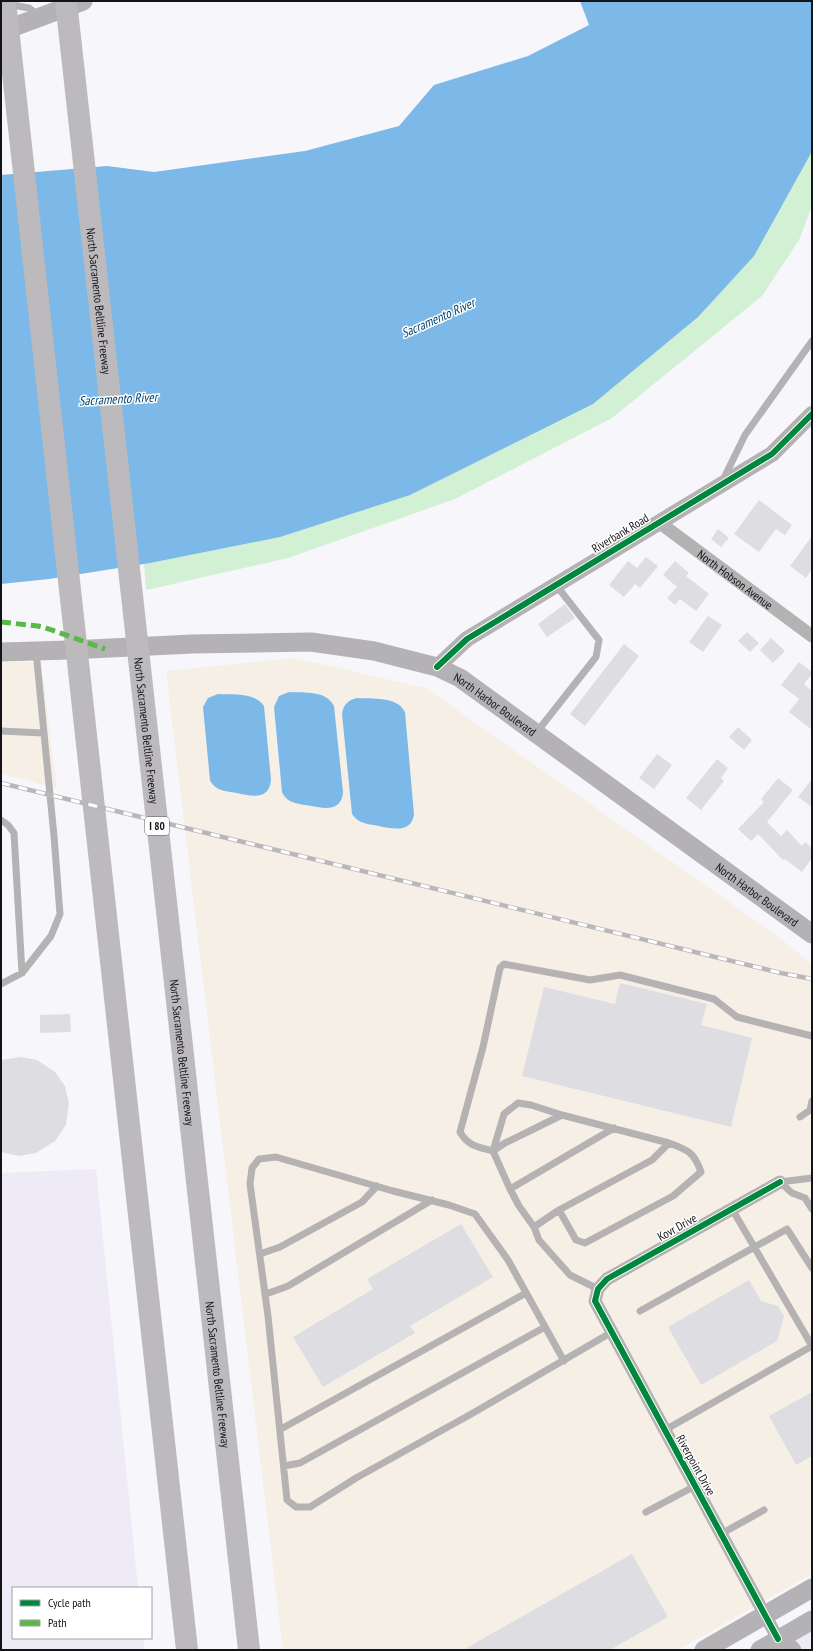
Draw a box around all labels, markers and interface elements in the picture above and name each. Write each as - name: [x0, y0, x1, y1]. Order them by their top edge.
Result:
- street label: North Sacramento Beltline Freeway: [84, 227, 115, 376]
- water label: Sacramento River: [399, 293, 480, 342]
- water label: Sacramento River: [78, 388, 160, 410]
- street label: Riverbank Road: [589, 510, 651, 556]
- street label: North Hobson Avenue: [695, 546, 776, 612]
- street label: North Sacramento Beltline Freeway: [131, 657, 163, 805]
- street label: North Harbor Boulevard: [452, 669, 540, 739]
- road number: I 80: [145, 817, 169, 835]
- street label: North Harbor Boulevard: [713, 859, 802, 929]
- street label: North Sacramento Beltline Freeway: [167, 979, 198, 1127]
- street label: Kovr Drive: [655, 1210, 699, 1244]
- street label: North Sacramento Beltline Freeway: [203, 1301, 234, 1449]
- street label: Riverpoint Drive: [673, 1432, 719, 1498]
- legend: [12, 1587, 152, 1639]
- text: Cycle path: [48, 1595, 91, 1610]
- text: Path: [48, 1615, 66, 1630]

